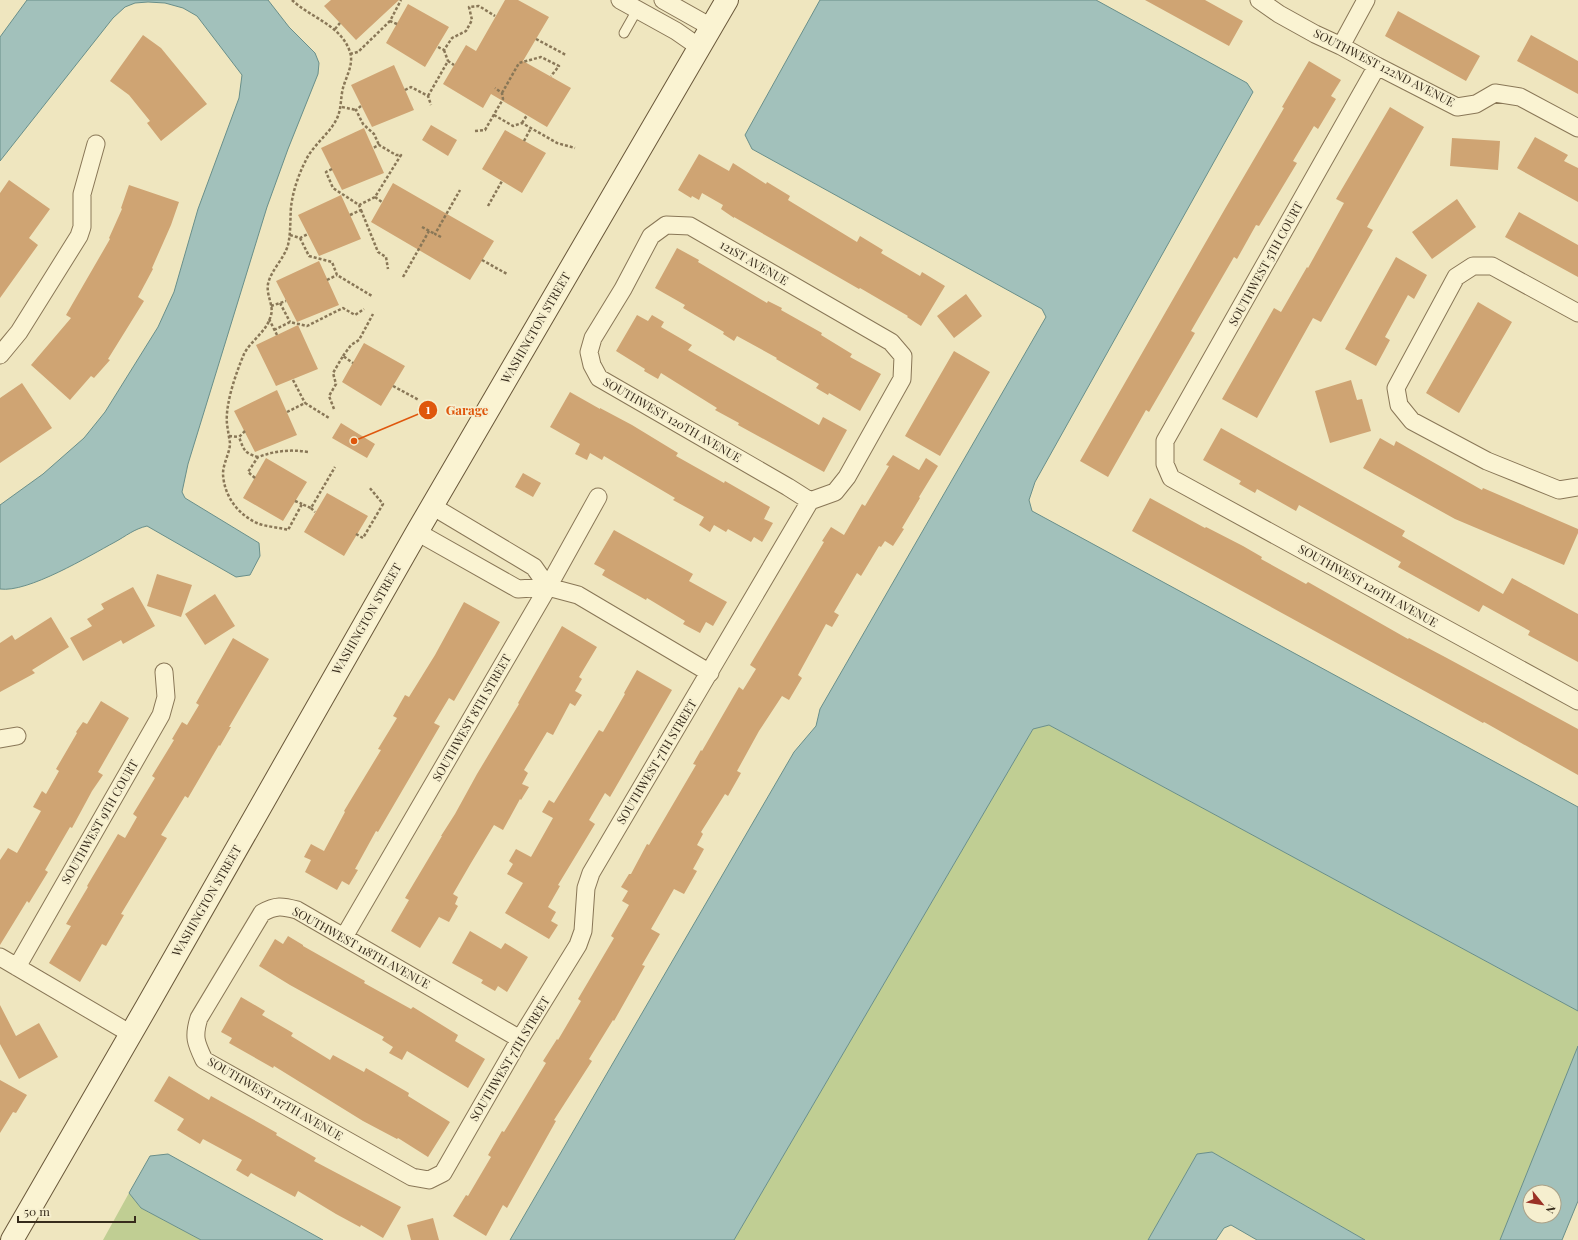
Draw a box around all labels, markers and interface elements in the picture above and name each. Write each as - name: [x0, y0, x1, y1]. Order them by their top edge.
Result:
- street label: SOUTHWEST 122ND AVENUE: [1311, 25, 1458, 110]
- street label: SOUTHWEST 5TH COURT: [1224, 198, 1306, 329]
- street label: 121ST AVENUE: [717, 236, 792, 288]
- street label: WASHINGTON STREET: [496, 269, 574, 387]
- street label: SOUTHWEST 120TH AVENUE: [600, 373, 745, 465]
- callout: Garage: [418, 398, 496, 423]
- text: 1: [426, 401, 431, 417]
- text: Garage: [446, 401, 489, 418]
- street label: SOUTHWEST 120TH AVENUE: [1296, 540, 1441, 630]
- street label: WASHINGTON STREET: [327, 560, 405, 678]
- street label: SOUTHWEST 8TH STREET: [428, 651, 514, 784]
- street label: SOUTHWEST 7TH STREET: [612, 696, 700, 827]
- street label: SOUTHWEST 9TH COURT: [57, 756, 142, 886]
- street label: WASHINGTON STREET: [167, 842, 245, 960]
- street label: SOUTHWEST 118TH AVENUE: [290, 903, 433, 992]
- street label: SOUTHWEST 7TH STREET: [465, 993, 553, 1124]
- street label: SOUTHWEST 117TH AVENUE: [205, 1053, 346, 1143]
- north arrow: [1522, 1184, 1562, 1224]
- scale bar: [18, 1198, 135, 1224]
- text: N: [1543, 1202, 1560, 1216]
- text: 50 m: [24, 1203, 50, 1219]

